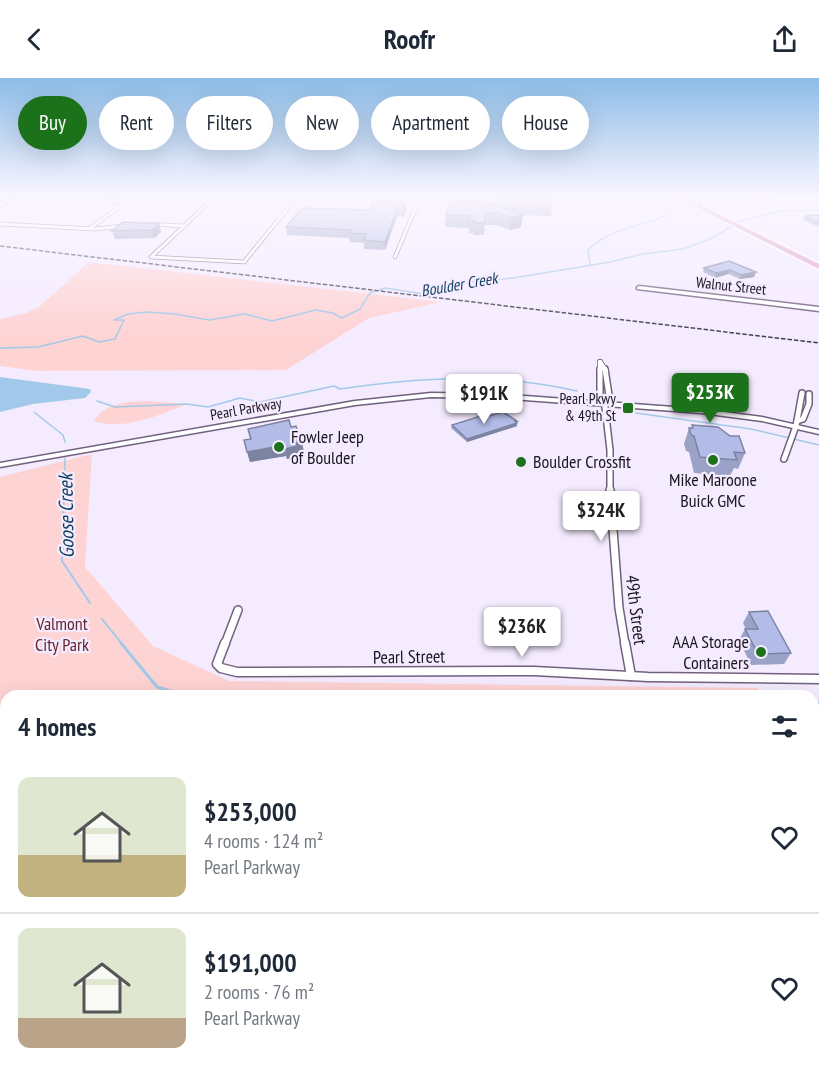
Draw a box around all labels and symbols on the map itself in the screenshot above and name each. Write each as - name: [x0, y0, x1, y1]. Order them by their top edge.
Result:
- water label: Boulder Creek: [419, 267, 501, 301]
- street label: Walnut Street: [695, 272, 767, 299]
- pin: $253K: [668, 373, 752, 424]
- pin: $191K: [442, 374, 526, 425]
- place label: Pearl Pkwy & 49th St: [559, 389, 616, 425]
- street label: Pearl Parkway: [209, 393, 283, 424]
- marker: Pearl Pkwy & 49th St: [621, 401, 635, 415]
- place label: Fowler Jeep of Boulder: [291, 425, 364, 469]
- marker: Fowler Jeep of Boulder: [272, 440, 286, 454]
- place label: Boulder Crossfit: [533, 450, 631, 473]
- marker: Mike Maroone Buick GMC: [706, 453, 720, 467]
- marker: Boulder Crossfit: [514, 455, 528, 469]
- place label: Mike Maroone Buick GMC: [669, 468, 757, 512]
- water label: Goose Creek: [52, 471, 80, 559]
- pin: $324K: [559, 491, 643, 542]
- street label: 49th Street: [621, 574, 652, 646]
- pin: $236K: [480, 607, 564, 658]
- park label: Valmont City Park: [35, 612, 89, 656]
- place label: AAA Storage Containers: [673, 630, 749, 674]
- street label: Pearl Street: [373, 644, 445, 669]
- marker: AAA Storage Containers: [754, 645, 768, 659]

